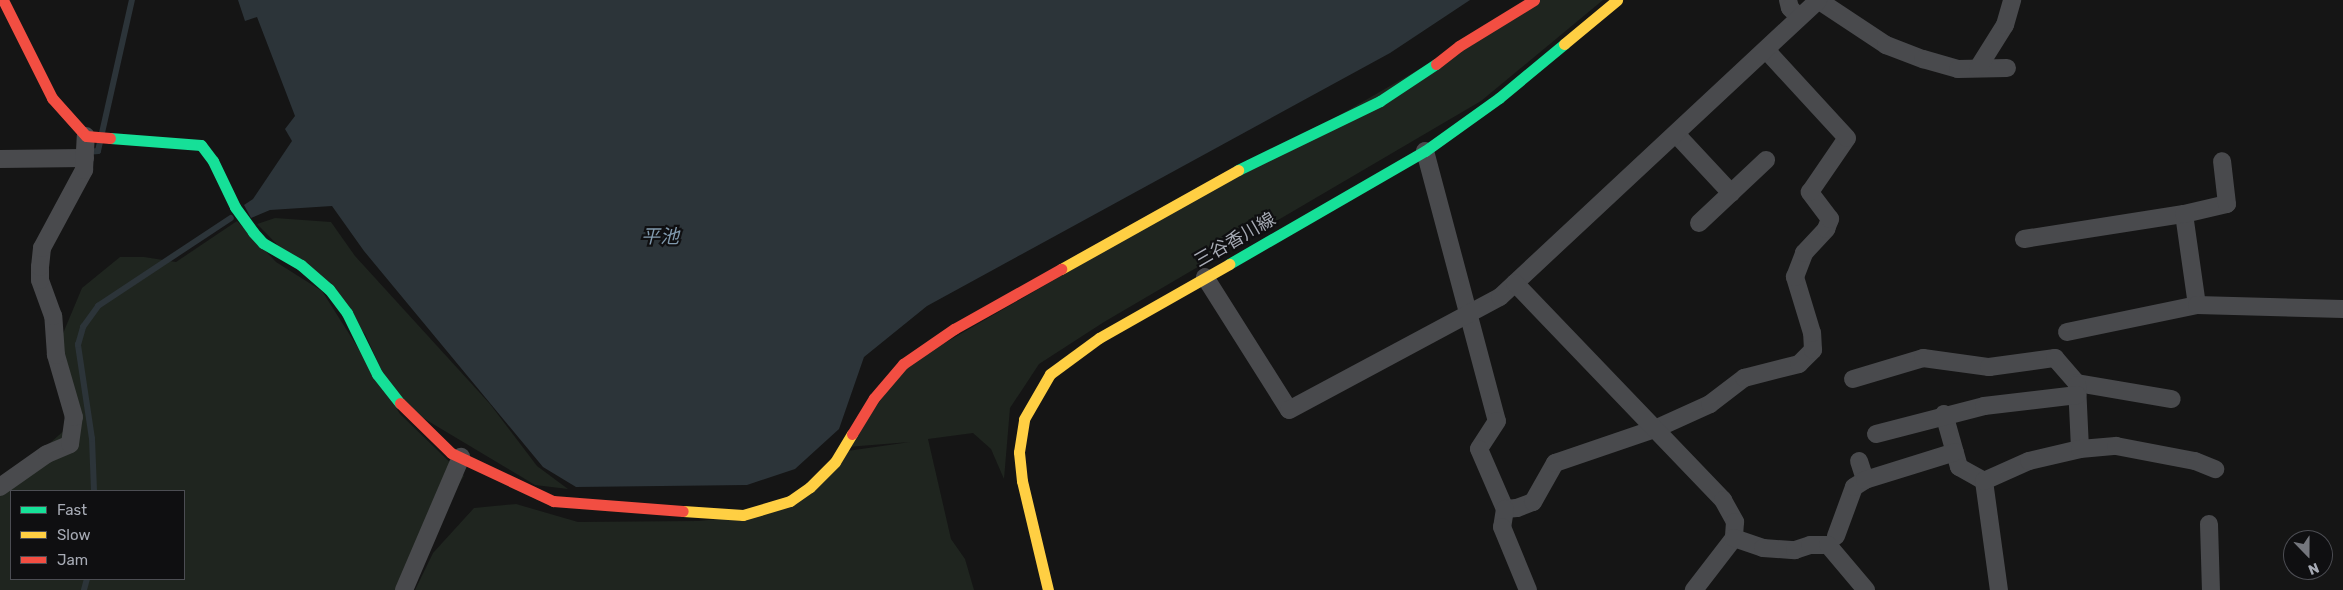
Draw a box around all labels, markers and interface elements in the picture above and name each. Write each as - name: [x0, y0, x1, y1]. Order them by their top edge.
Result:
- street label: 三谷香川線: [1191, 208, 1279, 272]
- water label: 平池: [641, 226, 679, 248]
- legend: [10, 490, 185, 580]
- text: Fast: [57, 501, 87, 519]
- text: Slow: [57, 526, 90, 544]
- north arrow: [2283, 530, 2333, 580]
- text: Jam: [57, 551, 88, 569]
- text: N: [2306, 559, 2321, 578]

